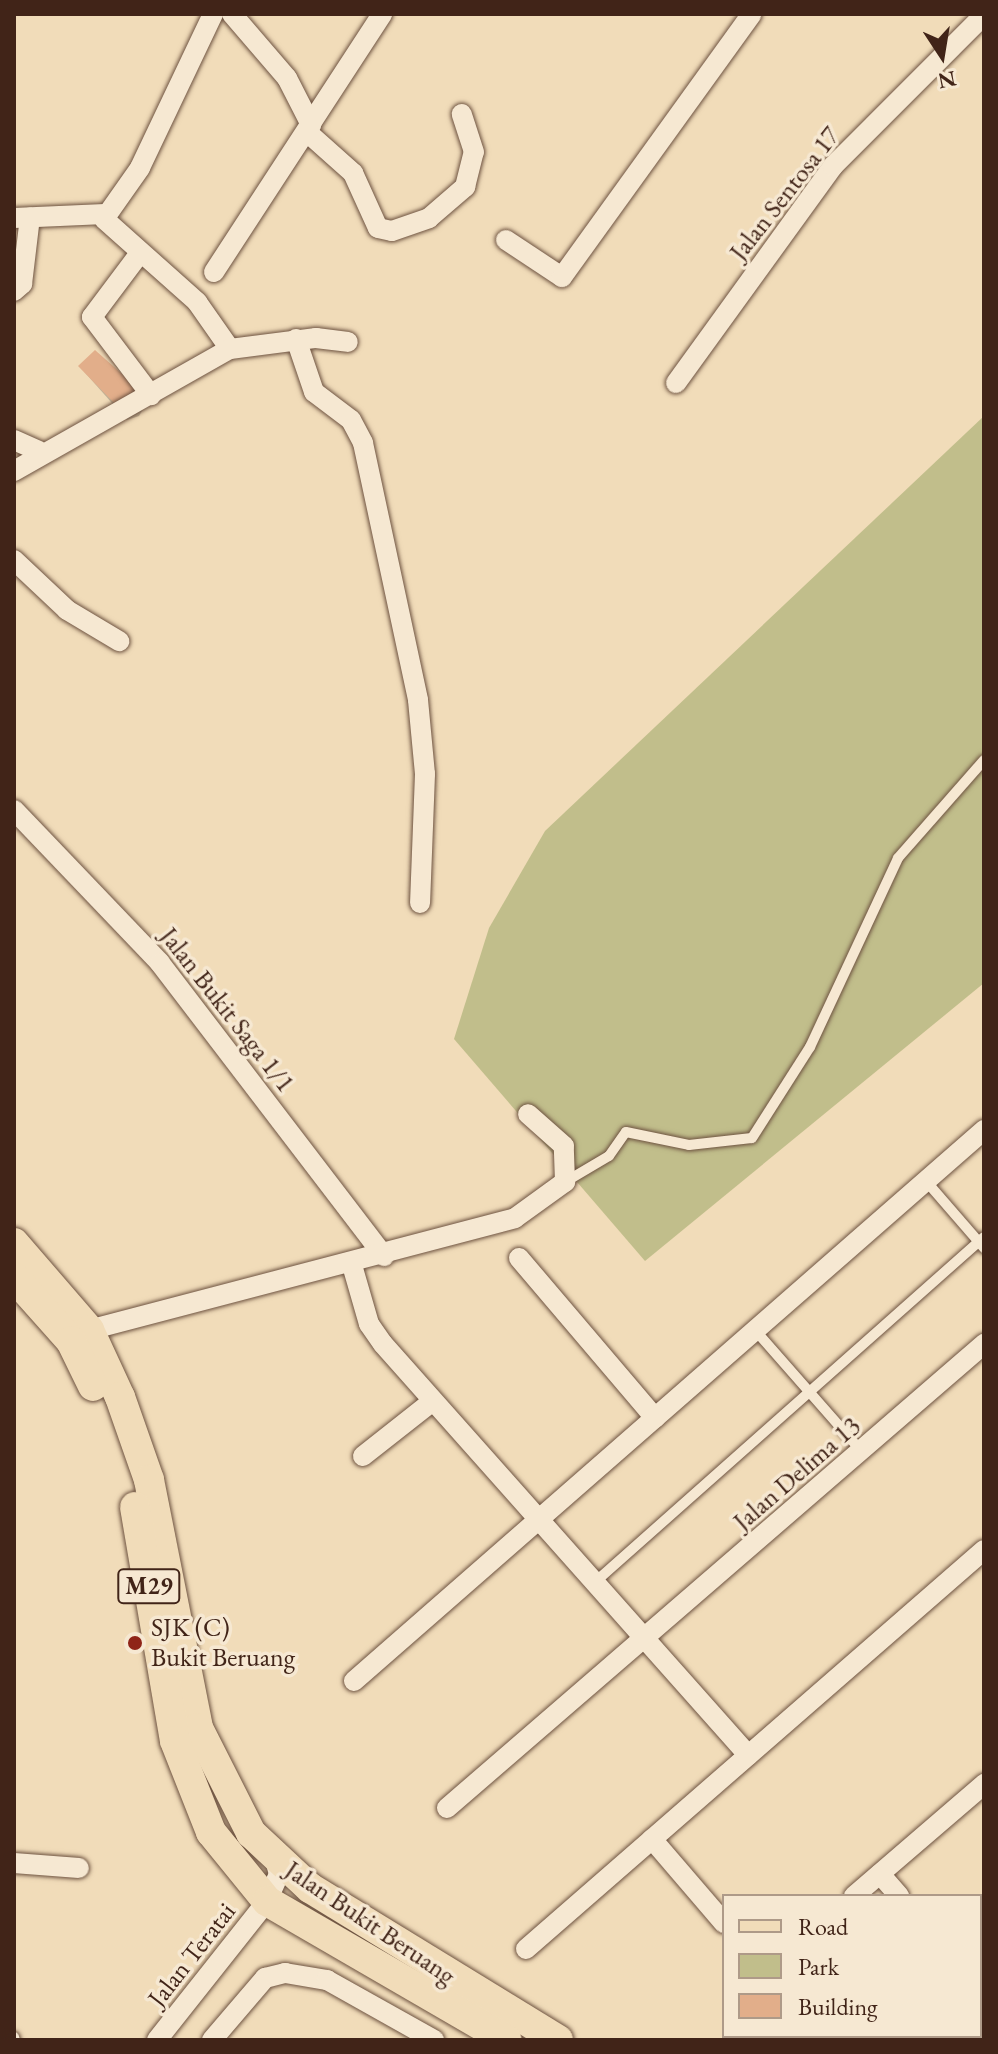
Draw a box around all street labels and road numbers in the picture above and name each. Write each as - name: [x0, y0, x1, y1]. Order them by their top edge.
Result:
- street label: Jalan Sentosa 17: [723, 121, 847, 267]
- street label: Jalan Bukit Saga 1/1: [153, 921, 301, 1099]
- street label: Jalan Delima 13: [727, 1410, 867, 1538]
- road number: M29: [117, 1566, 181, 1606]
- street label: Jalan Bukit Beruang: [279, 1854, 461, 1992]
- street label: Jalan Teratai: [142, 1897, 242, 2013]

